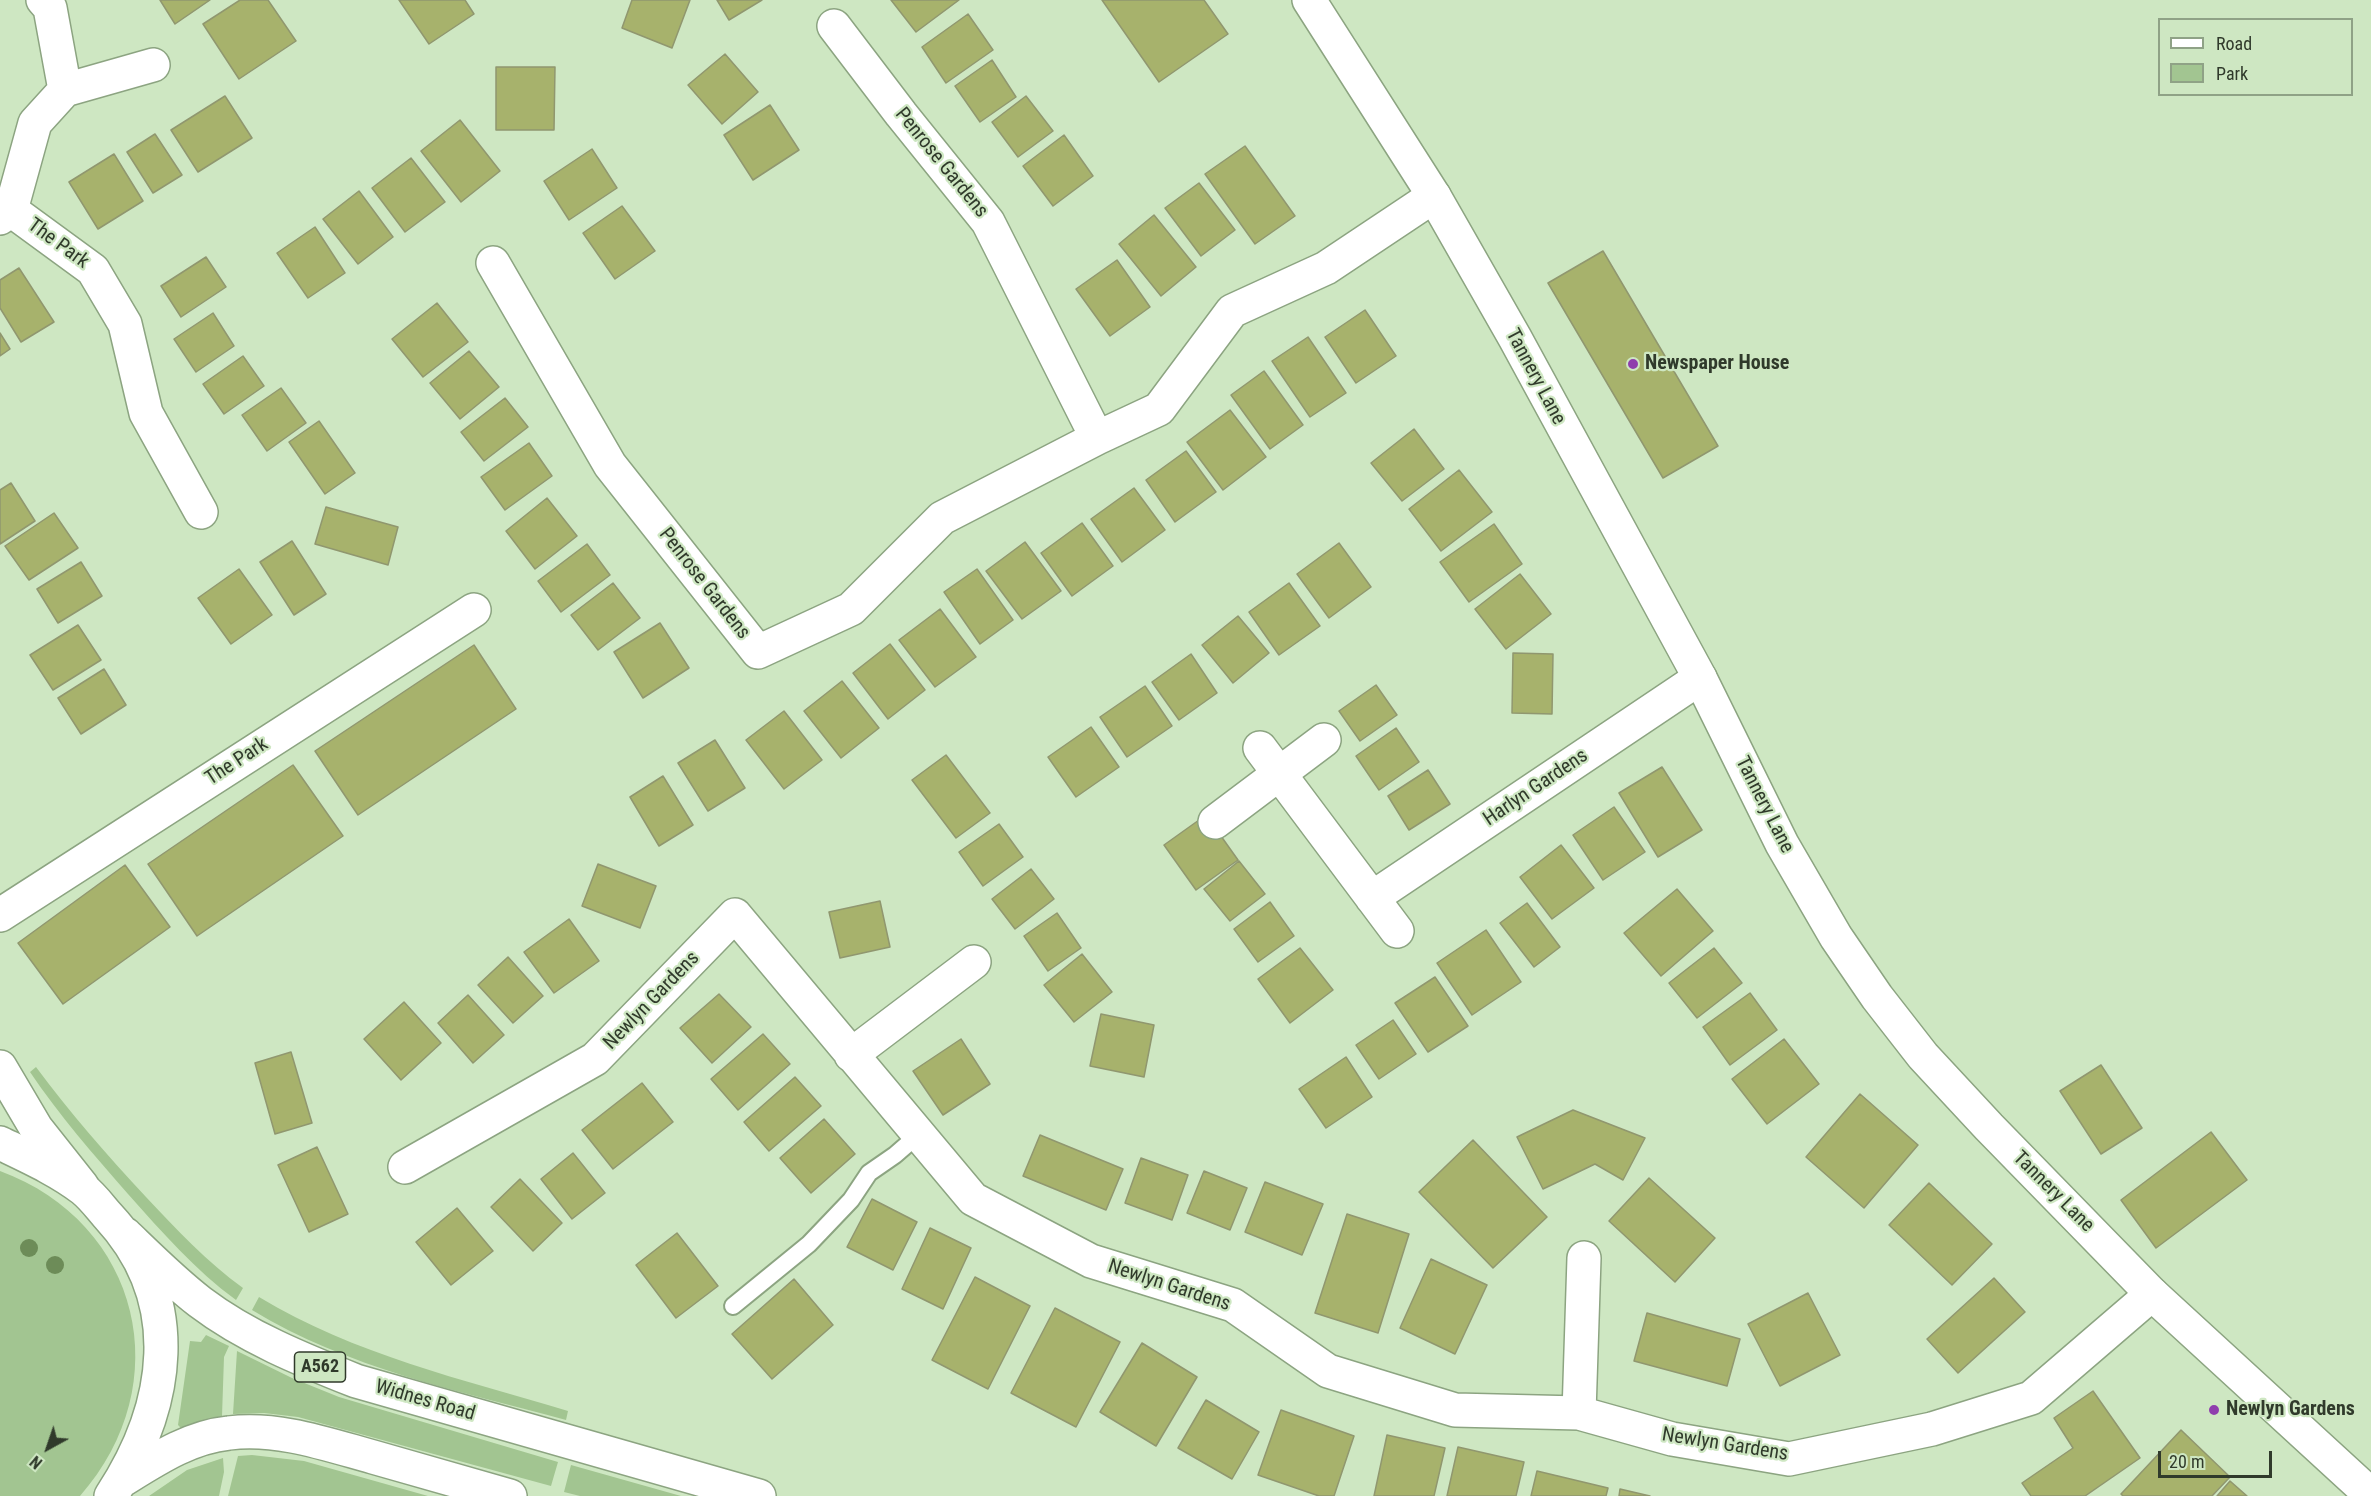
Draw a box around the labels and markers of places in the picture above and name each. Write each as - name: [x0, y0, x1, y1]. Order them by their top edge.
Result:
- place label: Newspaper House: [1645, 352, 1789, 376]
- marker: Newspaper House: [1626, 357, 1640, 371]
- place label: Newlyn Gardens: [2226, 1398, 2355, 1422]
- marker: Newlyn Gardens: [2207, 1403, 2221, 1417]

